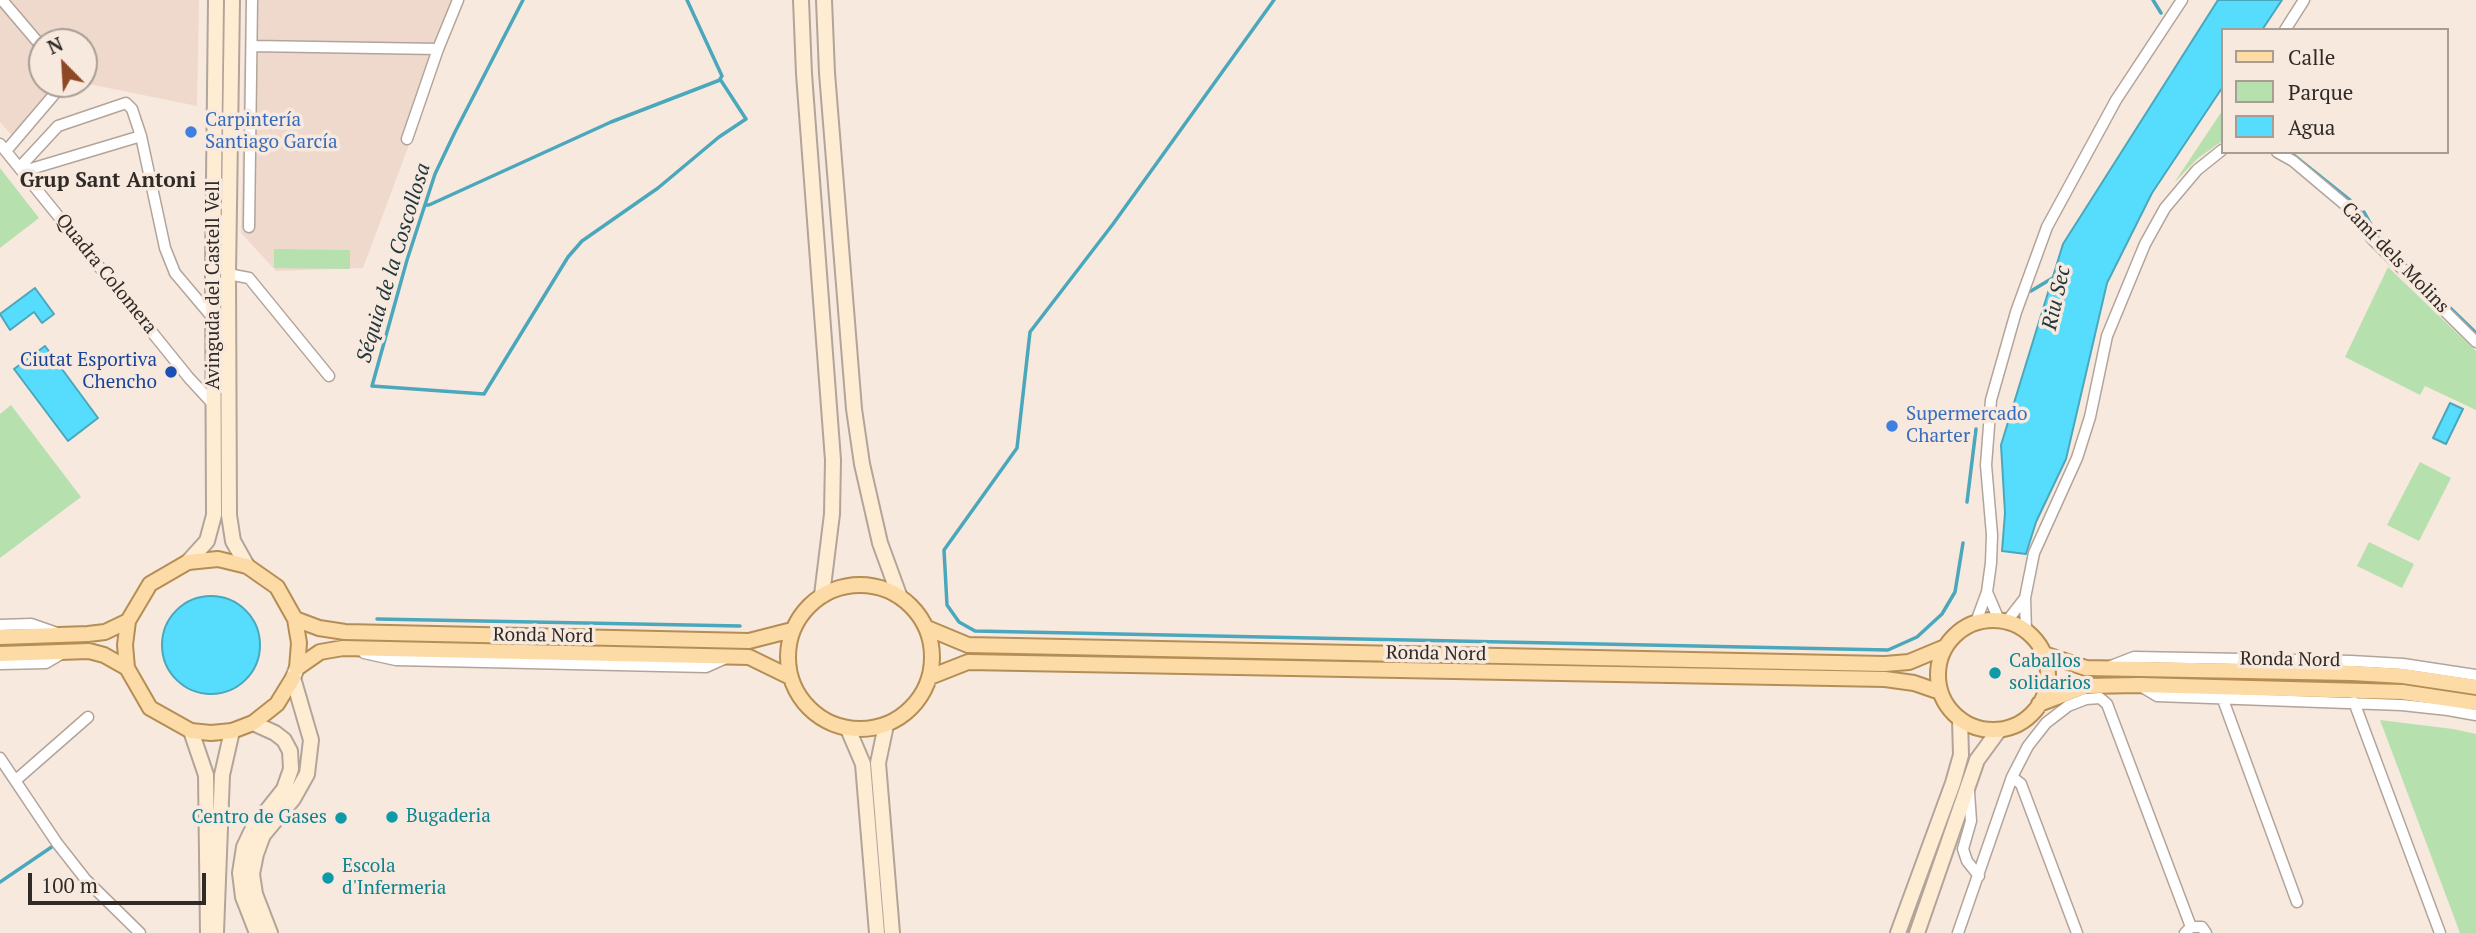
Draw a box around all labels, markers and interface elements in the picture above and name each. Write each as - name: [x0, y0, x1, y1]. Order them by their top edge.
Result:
- north arrow: [28, 28, 98, 98]
- legend: [2220, 28, 2448, 154]
- text: N: [43, 31, 67, 60]
- text: Calle: [2288, 43, 2335, 71]
- text: Parque: [2288, 78, 2353, 106]
- place label: Carpintería Santiago García: [205, 110, 338, 154]
- text: Agua: [2288, 113, 2335, 141]
- marker: Carpintería Santiago García: [183, 124, 199, 140]
- water label: Séquia de la Coscollosa: [352, 160, 436, 366]
- district label: Grup Sant Antoni: [20, 168, 196, 194]
- street label: Avinguda del Castell Vell: [203, 180, 225, 390]
- street label: Camí dels Molins: [2336, 198, 2454, 318]
- street label: Quadra Colomera: [51, 209, 161, 339]
- water label: Riu Sec: [2037, 263, 2077, 333]
- place label: Ciutat Esportiva Chencho: [20, 350, 157, 394]
- marker: Ciutat Esportiva Chencho: [163, 364, 179, 380]
- place label: Supermercado Charter: [1906, 404, 2027, 448]
- marker: Supermercado Charter: [1884, 418, 1900, 434]
- street label: Ronda Nord: [493, 624, 593, 648]
- street label: Ronda Nord: [1386, 642, 1486, 666]
- street label: Ronda Nord: [2240, 648, 2340, 672]
- place label: Caballos solidarios: [2009, 651, 2091, 695]
- marker: Caballos solidarios: [1987, 665, 2003, 681]
- place label: Bugaderia: [406, 806, 491, 828]
- place label: Centro de Gases: [192, 807, 327, 829]
- marker: Bugaderia: [384, 809, 400, 825]
- marker: Centro de Gases: [333, 810, 349, 826]
- place label: Escola d'Infermeria: [342, 856, 446, 900]
- scale bar: [32, 860, 210, 904]
- marker: Escola d'Infermeria: [320, 870, 336, 886]
- text: 100 m: [41, 871, 98, 899]

